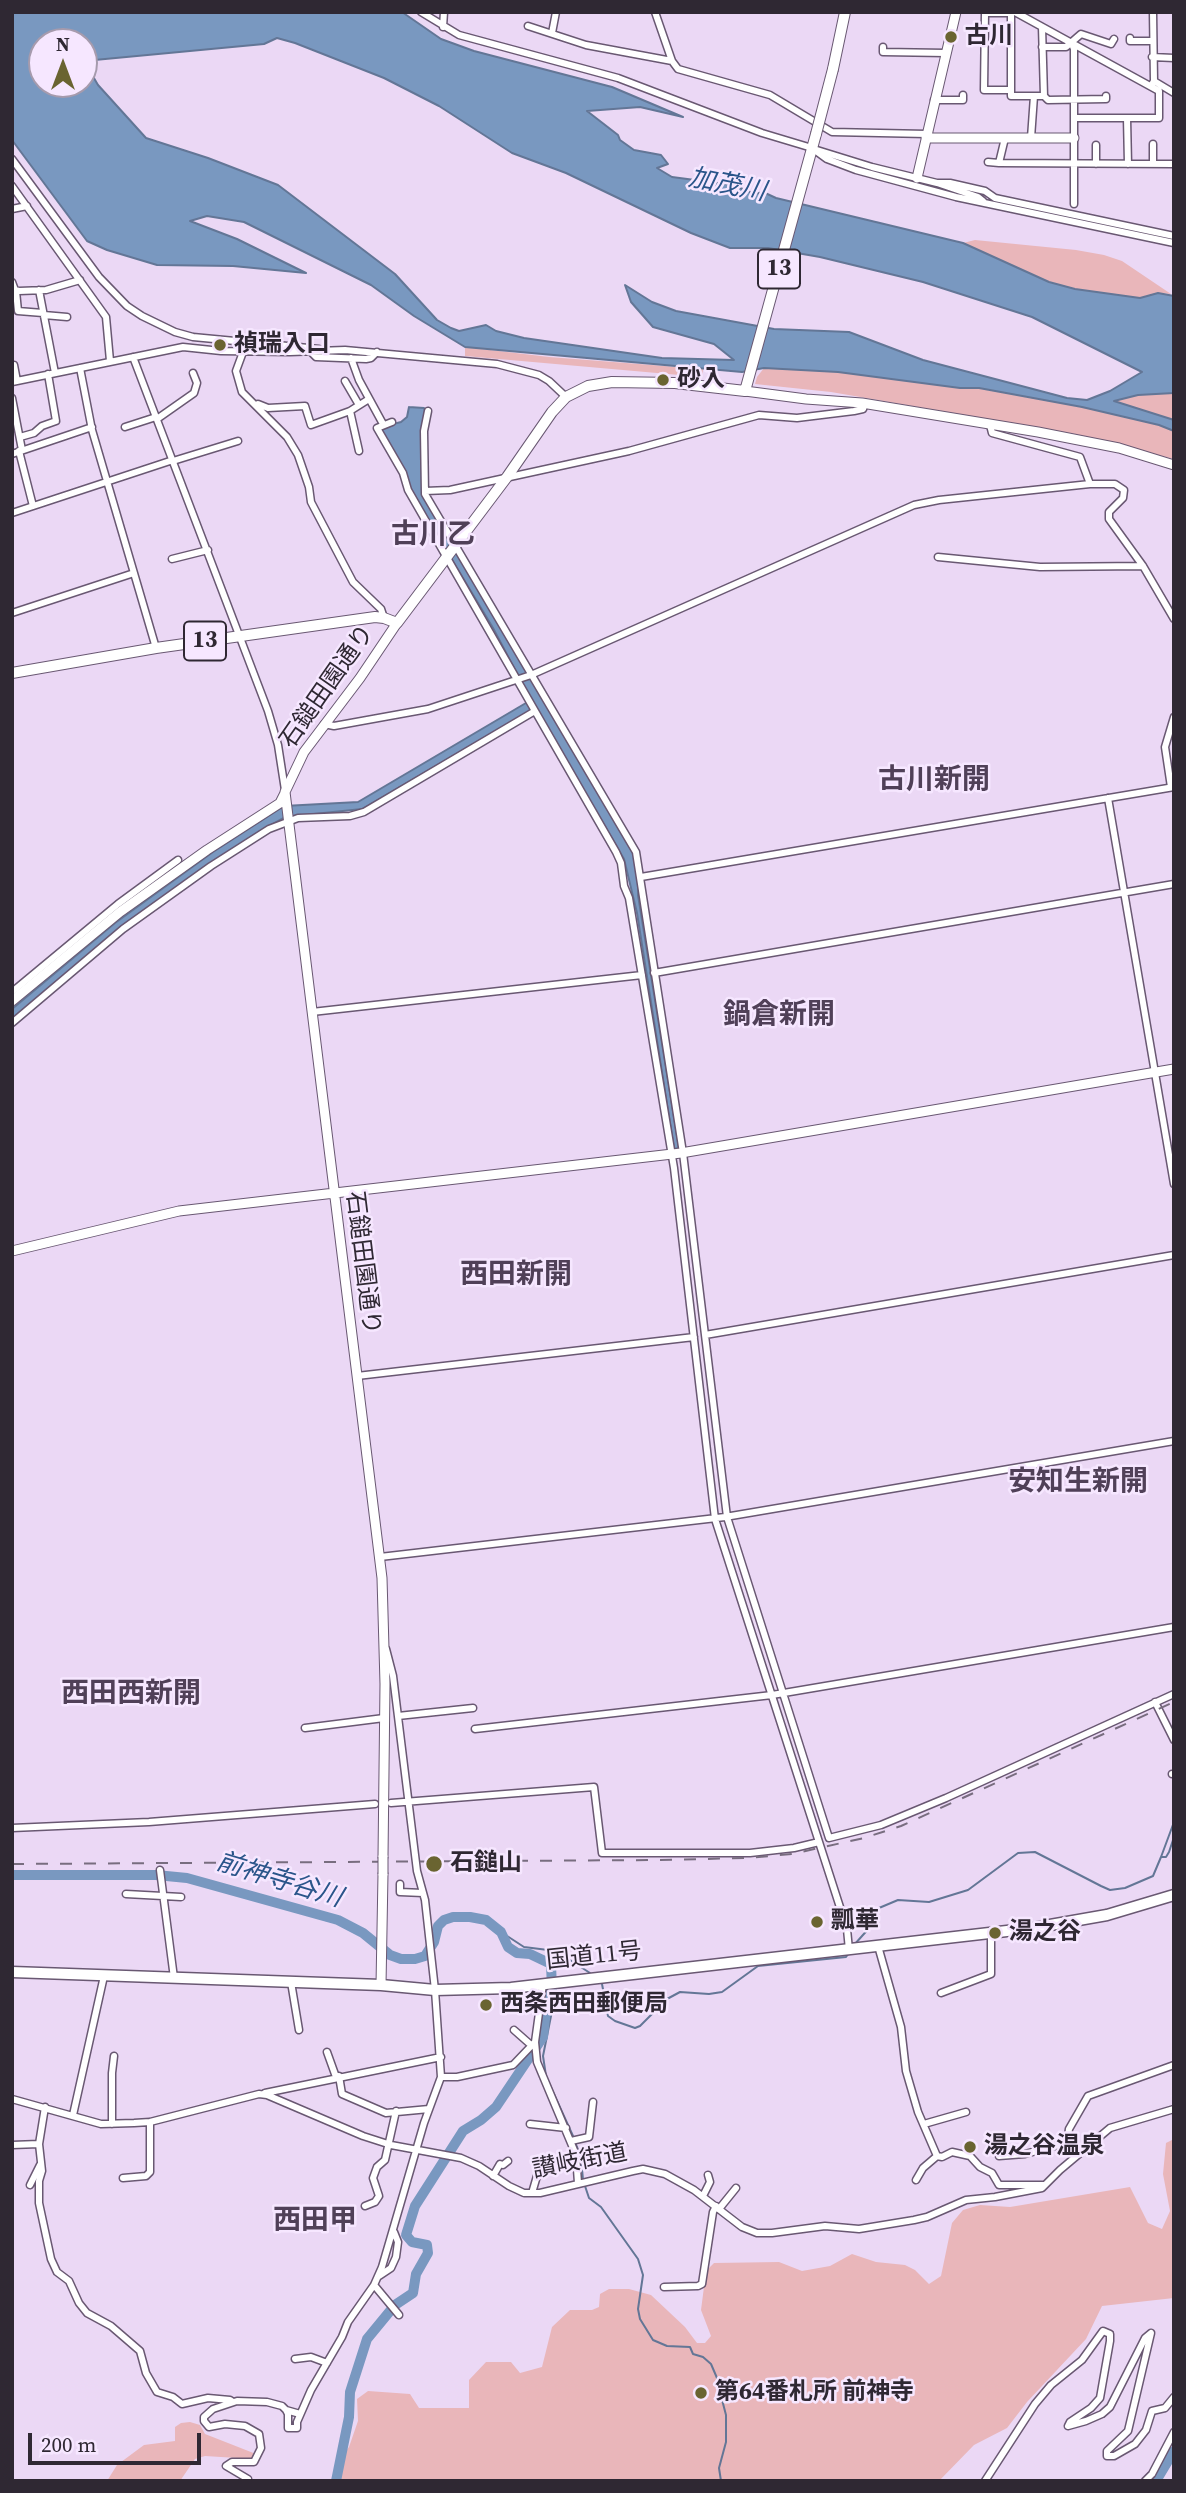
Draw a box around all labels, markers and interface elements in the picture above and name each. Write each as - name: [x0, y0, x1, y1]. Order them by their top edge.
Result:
- place label: 古川: [965, 23, 1013, 51]
- north arrow: [28, 28, 98, 98]
- marker: 古川: [943, 29, 959, 45]
- text: N: [56, 31, 70, 57]
- water label: 加茂川: [686, 163, 768, 209]
- road number: 13: [758, 250, 800, 288]
- place label: 禎瑞入口: [234, 331, 330, 359]
- marker: 禎瑞入口: [212, 337, 228, 353]
- place label: 砂入: [677, 366, 725, 394]
- marker: 砂入: [655, 372, 671, 388]
- district label: 古川乙: [391, 519, 475, 553]
- street label: 石鎚田園通り: [275, 620, 381, 754]
- road number: 13: [184, 622, 226, 660]
- district label: 古川新開: [878, 764, 990, 798]
- district label: 鍋倉新開: [723, 999, 835, 1033]
- street label: 石鎚田園通り: [339, 1190, 385, 1336]
- district label: 西田新開: [460, 1259, 572, 1293]
- district label: 安知生新開: [1008, 1466, 1148, 1500]
- district label: 西田西新開: [61, 1678, 201, 1712]
- water label: 前神寺谷川: [212, 1847, 346, 1915]
- place label: 石鎚山: [450, 1850, 522, 1878]
- marker: 石鎚山: [424, 1854, 444, 1874]
- place label: 瓢華: [831, 1908, 879, 1936]
- marker: 瓢華: [809, 1914, 825, 1930]
- place label: 湯之谷: [1009, 1919, 1081, 1947]
- marker: 湯之谷: [987, 1925, 1003, 1941]
- street label: 国道11号: [545, 1938, 643, 1976]
- place label: 西条西田郵便局: [500, 1991, 668, 2019]
- marker: 西条西田郵便局: [478, 1997, 494, 2013]
- place label: 湯之谷温泉: [984, 2133, 1104, 2161]
- street label: 讃岐街道: [530, 2139, 630, 2185]
- marker: 湯之谷温泉: [962, 2139, 978, 2155]
- district label: 西田甲: [273, 2205, 357, 2239]
- place label: 第64番札所 前神寺: [715, 2379, 914, 2407]
- marker: 第64番札所 前神寺: [693, 2385, 709, 2401]
- scale bar: [32, 2420, 205, 2464]
- text: 200 m: [41, 2430, 96, 2459]

